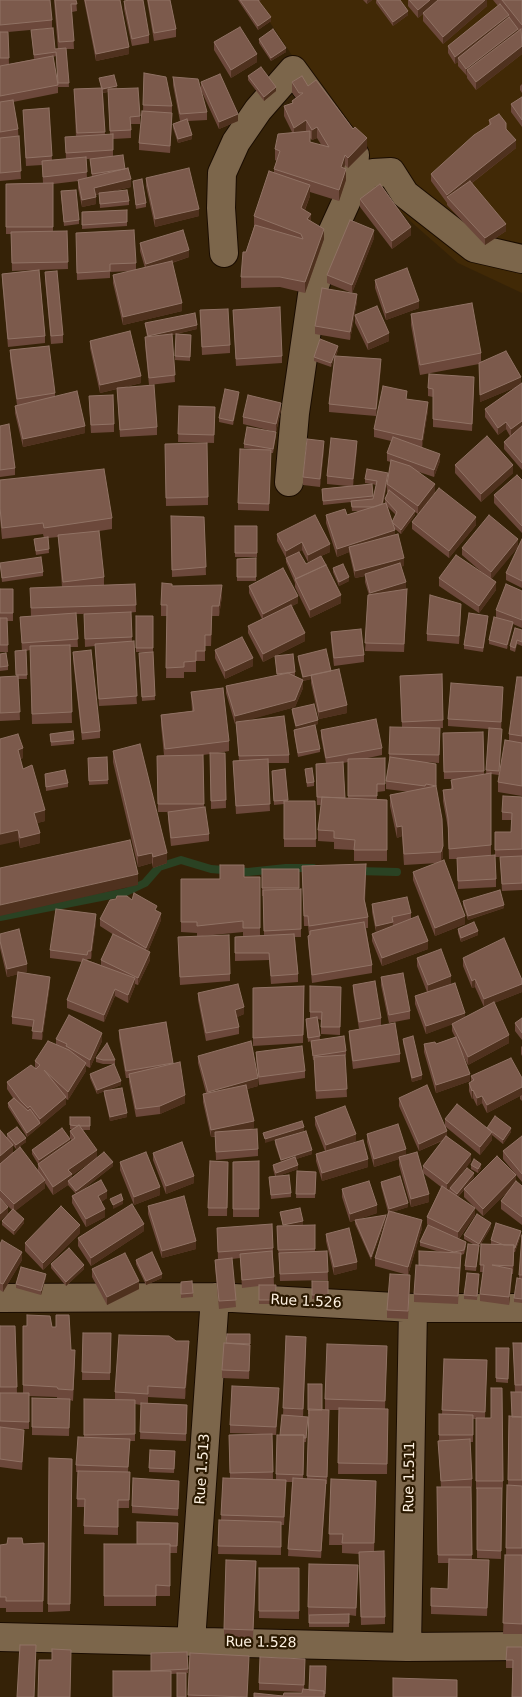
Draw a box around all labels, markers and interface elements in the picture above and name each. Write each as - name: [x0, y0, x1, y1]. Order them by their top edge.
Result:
- street label: Rue 1.526: [270, 1292, 342, 1312]
- street label: Rue 1.513: [192, 1433, 214, 1505]
- street label: Rue 1.511: [401, 1441, 419, 1513]
- street label: Rue 1.528: [225, 1634, 297, 1652]

